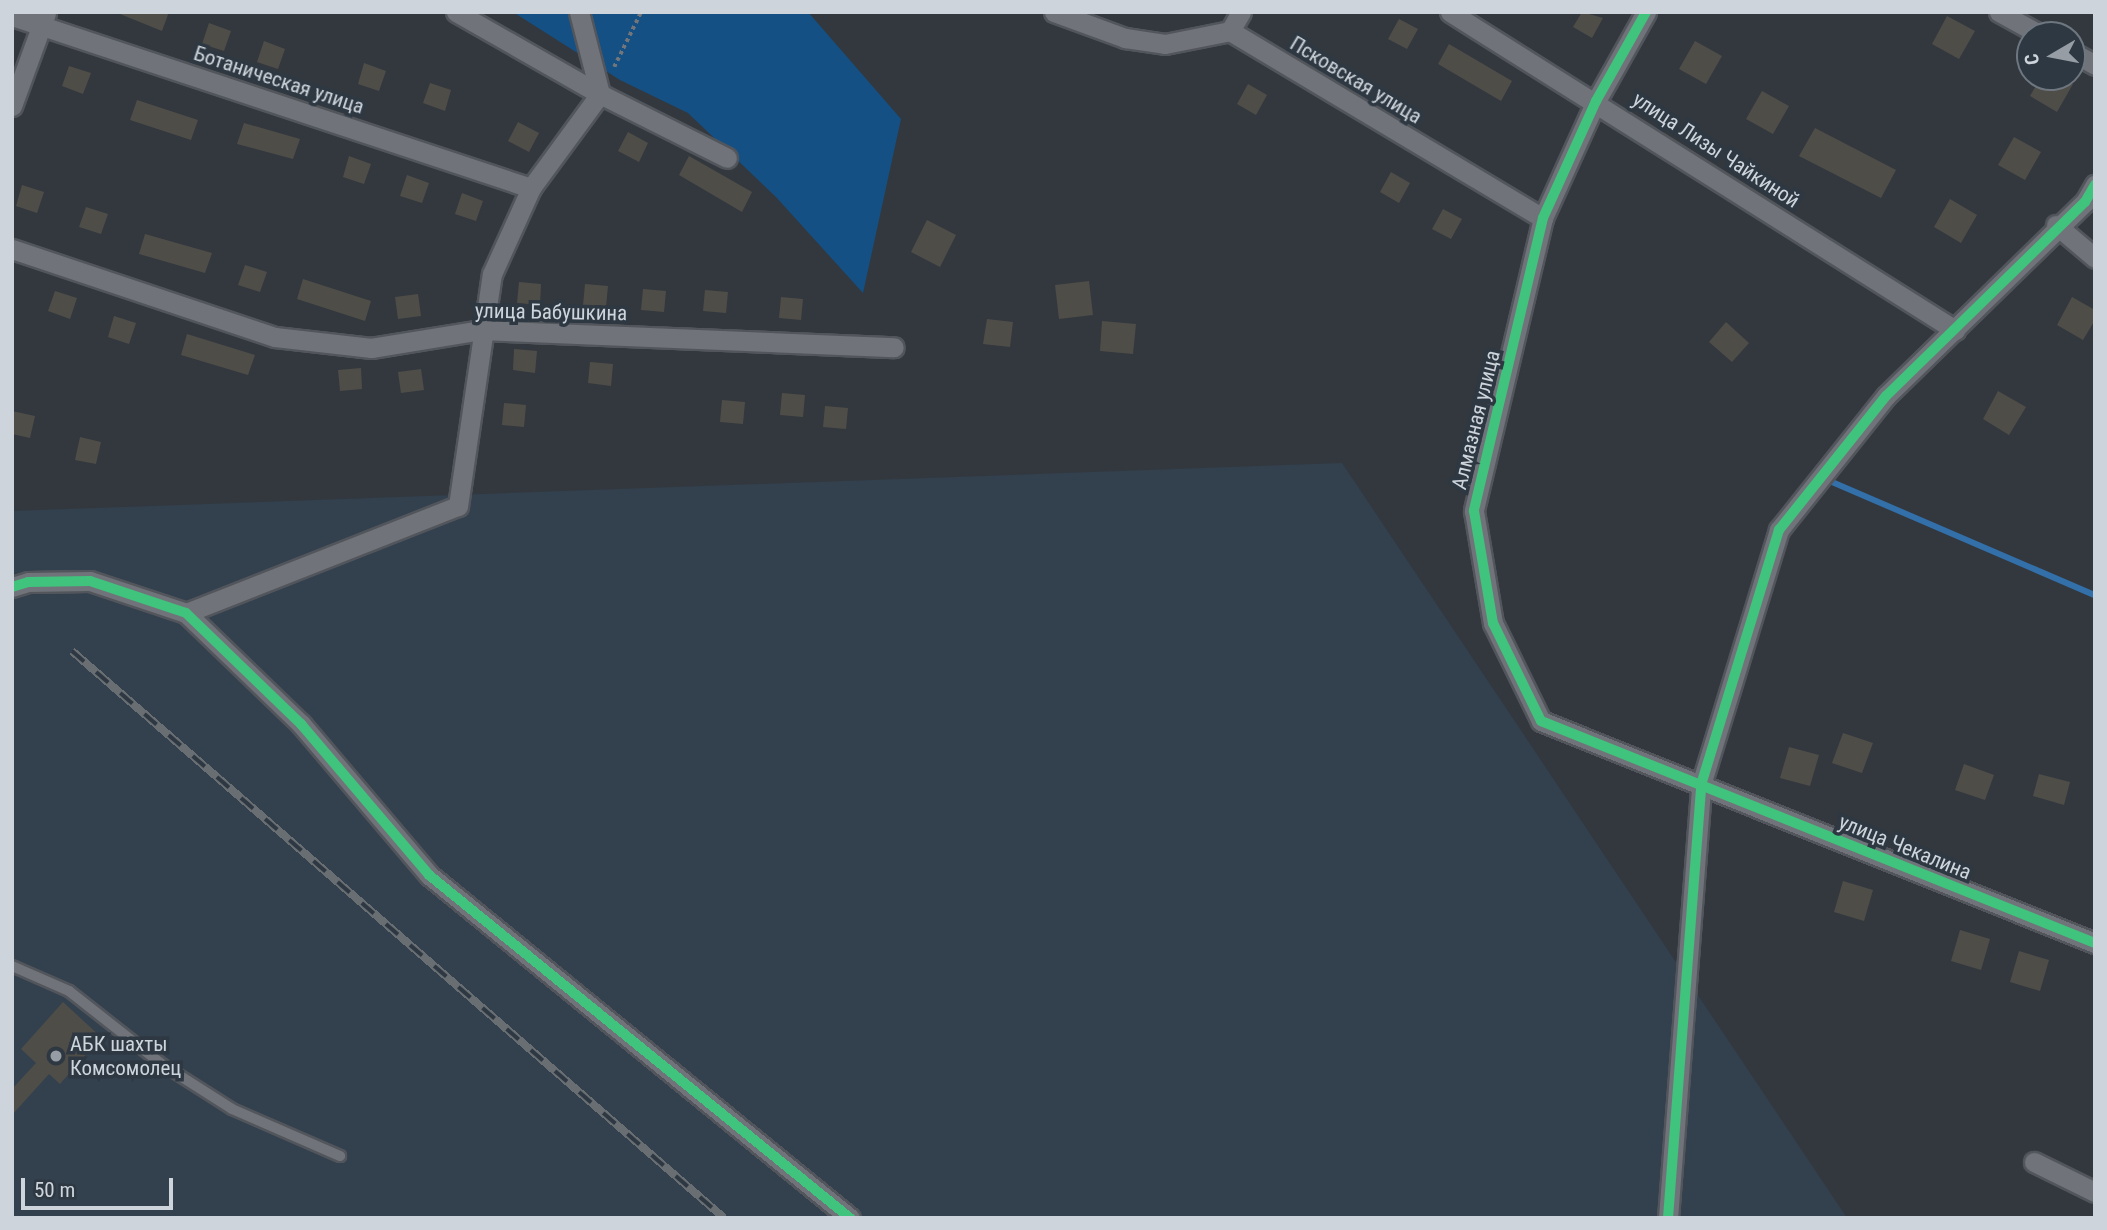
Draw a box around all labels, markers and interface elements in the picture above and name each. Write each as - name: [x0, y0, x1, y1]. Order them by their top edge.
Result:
- north arrow: [2016, 21, 2086, 91]
- street label: Псковская улица: [1286, 31, 1426, 129]
- street label: Ботаническая улица: [191, 41, 367, 119]
- text: С: [2020, 52, 2044, 67]
- street label: улица Лизы Чайкиной: [1628, 87, 1804, 213]
- street label: улица Бабушкина: [475, 298, 627, 326]
- street label: Алмазная улица: [1447, 348, 1505, 492]
- street label: улица Чекалина: [1835, 809, 1975, 885]
- place label: АБК шахты Комсомолец: [70, 1031, 181, 1081]
- marker: АБК шахты Комсомолец: [48, 1048, 64, 1064]
- scale bar: [24, 1164, 177, 1208]
- text: 50 m: [34, 1178, 75, 1202]

